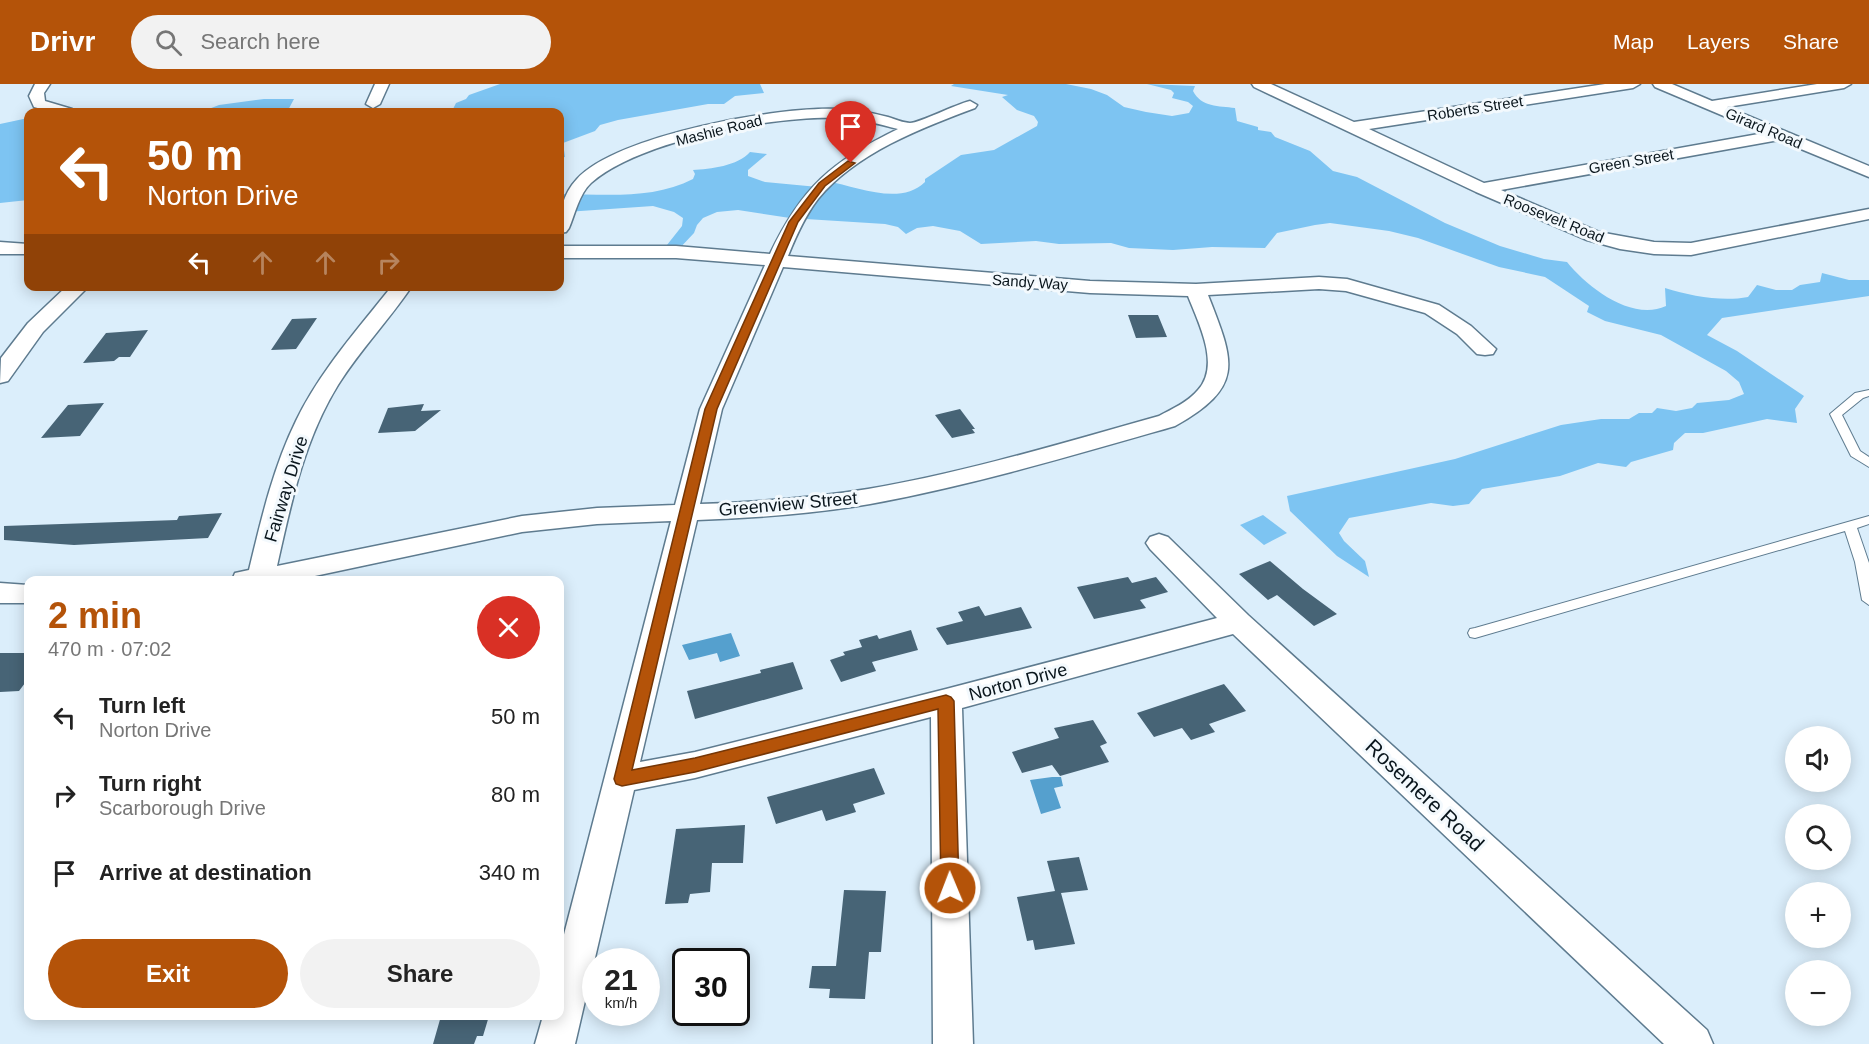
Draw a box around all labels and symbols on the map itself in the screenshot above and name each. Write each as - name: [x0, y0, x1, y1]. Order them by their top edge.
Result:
- street label: Roberts Street: [1426, 92, 1525, 124]
- pin: [825, 101, 876, 163]
- street label: Girard Road: [1723, 104, 1805, 152]
- street label: Mashie Road: [674, 111, 764, 149]
- street label: Green Street: [1587, 145, 1676, 177]
- street label: Roosevelt Road: [1501, 190, 1607, 246]
- street label: Sandy Way: [991, 271, 1069, 293]
- street label: Fairway Drive: [260, 433, 312, 545]
- street label: Greenview Street: [718, 488, 858, 520]
- street label: Norton Drive: [967, 659, 1069, 705]
- street label: Rosemere Road: [1361, 734, 1489, 856]
- position arrow: [918, 856, 982, 920]
- speed limit sign: 30: [672, 948, 750, 1026]

